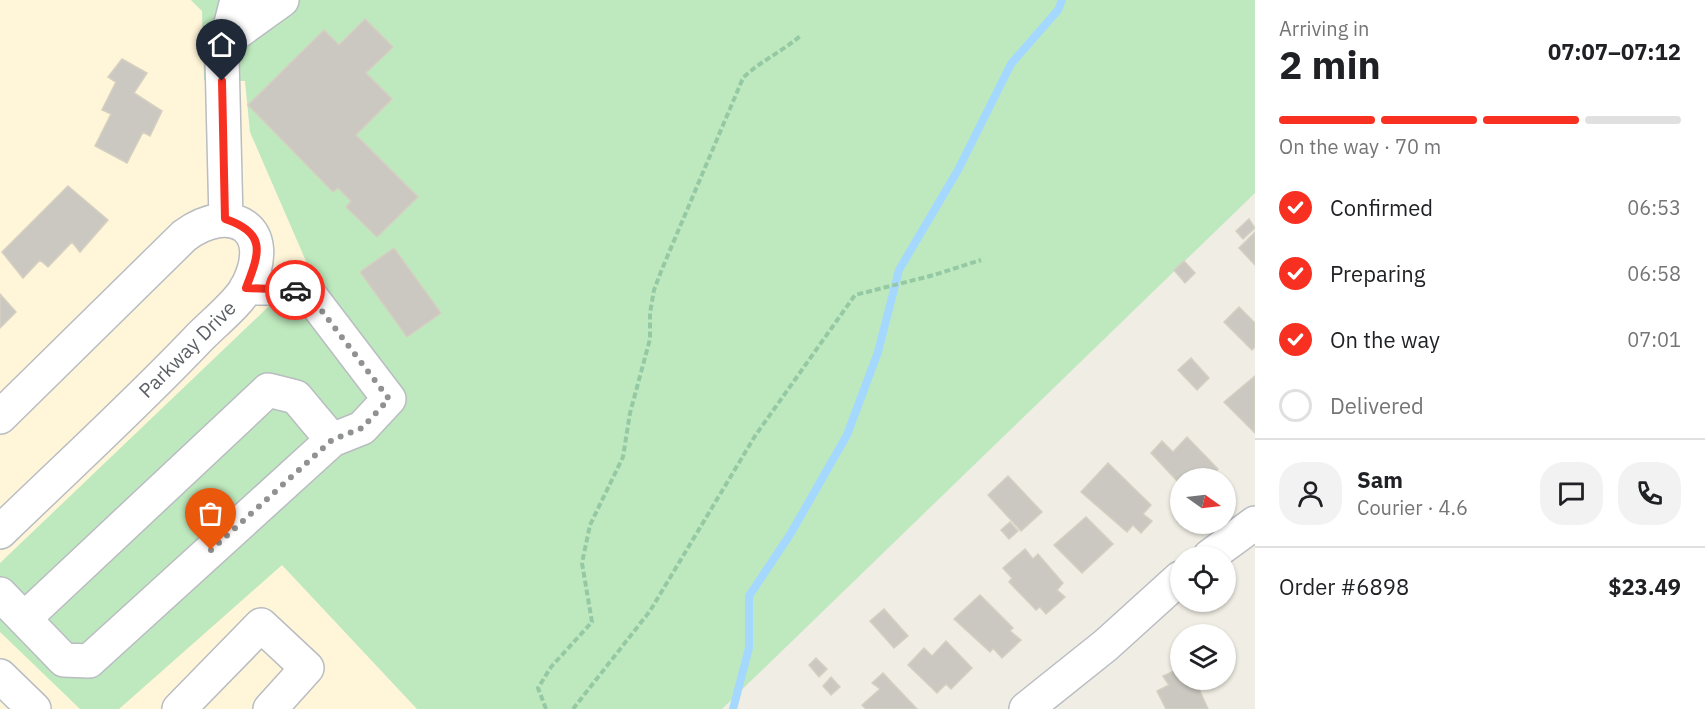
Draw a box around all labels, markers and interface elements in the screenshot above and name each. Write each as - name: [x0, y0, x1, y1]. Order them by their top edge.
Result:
- text: Arriving in: [1279, 15, 1369, 42]
- pin: [196, 19, 247, 81]
- icon: home: [205, 28, 238, 61]
- text: 07:07–07:12: [1548, 37, 1681, 66]
- text: 2 min: [1279, 39, 1381, 90]
- text: On the way · 70 m: [1279, 133, 1441, 160]
- icon: check: [1279, 191, 1312, 224]
- text: Confirmed: [1330, 193, 1433, 222]
- text: 06:53: [1627, 194, 1681, 221]
- icon: check: [1279, 257, 1312, 290]
- text: Preparing: [1330, 259, 1425, 288]
- courier: [265, 260, 325, 320]
- text: 06:58: [1627, 260, 1681, 287]
- icon: car: [279, 274, 312, 307]
- street label: Parkway Drive: [132, 294, 242, 404]
- icon: check: [1279, 323, 1312, 356]
- text: On the way: [1330, 325, 1440, 354]
- text: 07:01: [1627, 326, 1681, 353]
- text: Delivered: [1330, 391, 1424, 420]
- button: person: [1279, 462, 1342, 525]
- button: chat: [1540, 462, 1603, 525]
- button: phone: [1618, 462, 1681, 525]
- text: Sam: [1357, 465, 1403, 494]
- north arrow: [1170, 468, 1236, 534]
- map controls: [1170, 468, 1236, 690]
- pin: [185, 488, 236, 550]
- text: Courier · 4.6: [1357, 494, 1468, 521]
- icon: bag: [194, 497, 227, 530]
- button: locate: [1170, 546, 1236, 612]
- text: Order #6898: [1279, 572, 1409, 601]
- text: $23.49: [1608, 572, 1681, 601]
- button: layers: [1170, 624, 1236, 690]

